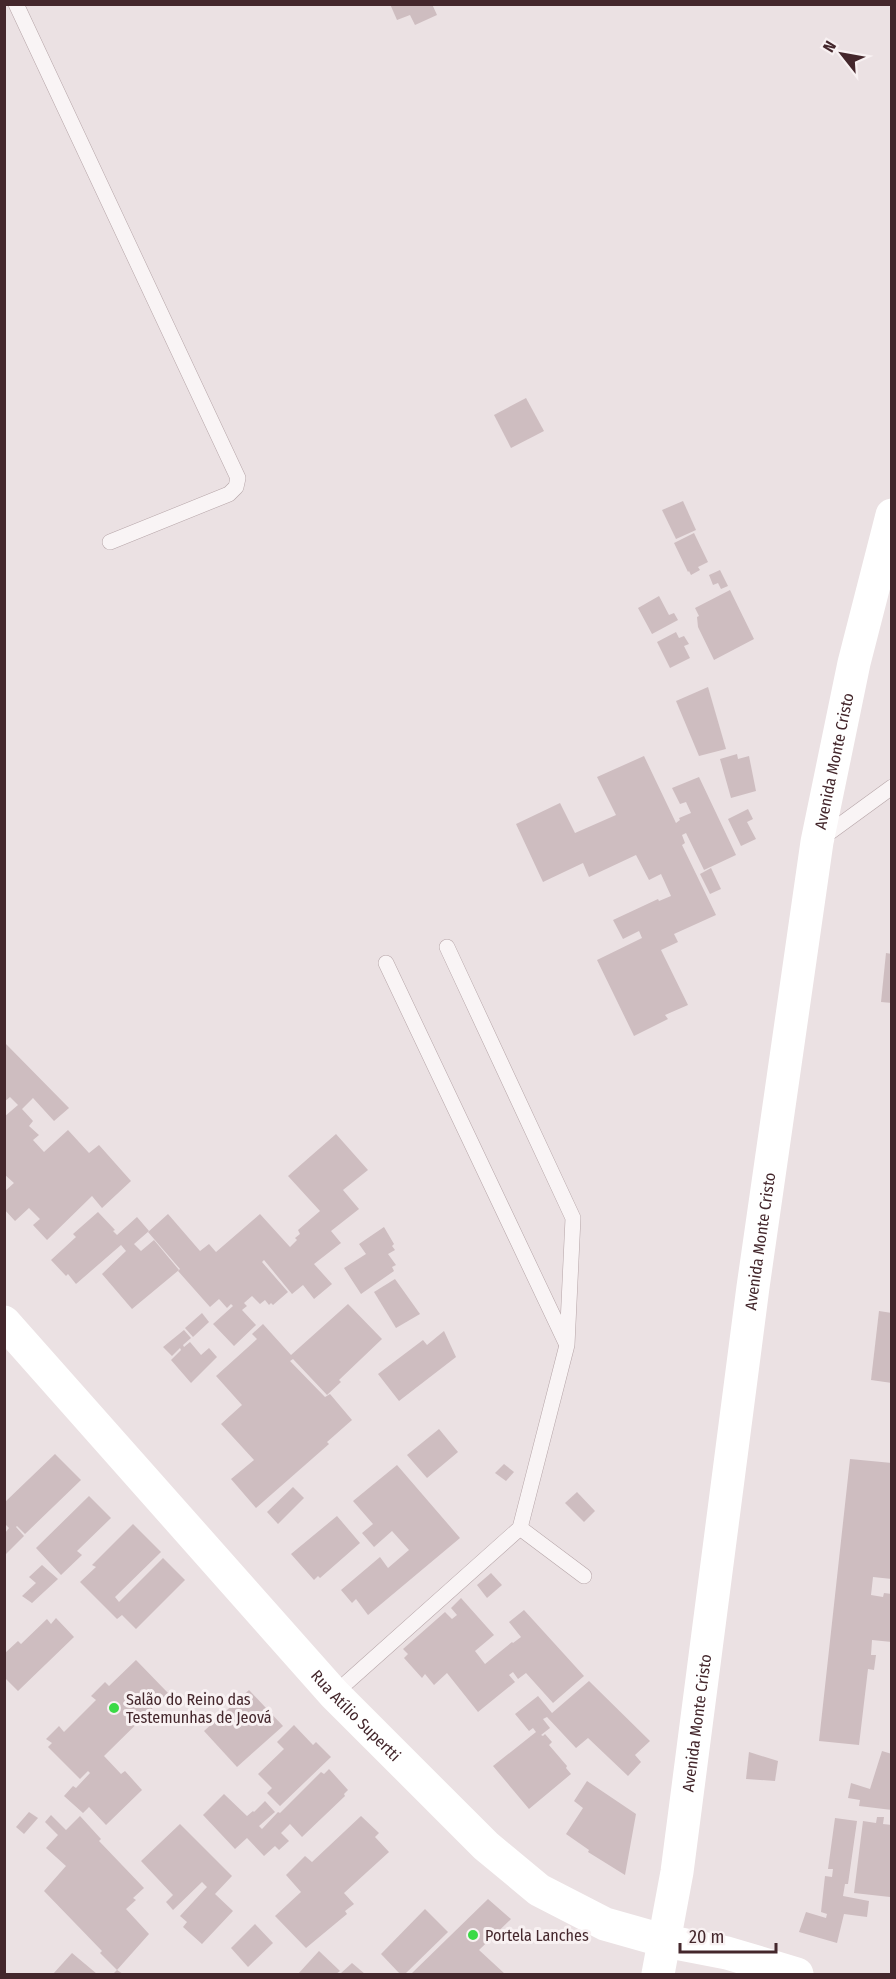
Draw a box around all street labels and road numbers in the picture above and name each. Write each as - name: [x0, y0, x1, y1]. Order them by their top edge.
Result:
- street label: Avenida Monte Cristo: [810, 691, 857, 831]
- street label: Avenida Monte Cristo: [741, 1171, 779, 1311]
- street label: Avenida Monte Cristo: [678, 1653, 715, 1793]
- street label: Rua Atílio Supertti: [308, 1666, 405, 1765]

